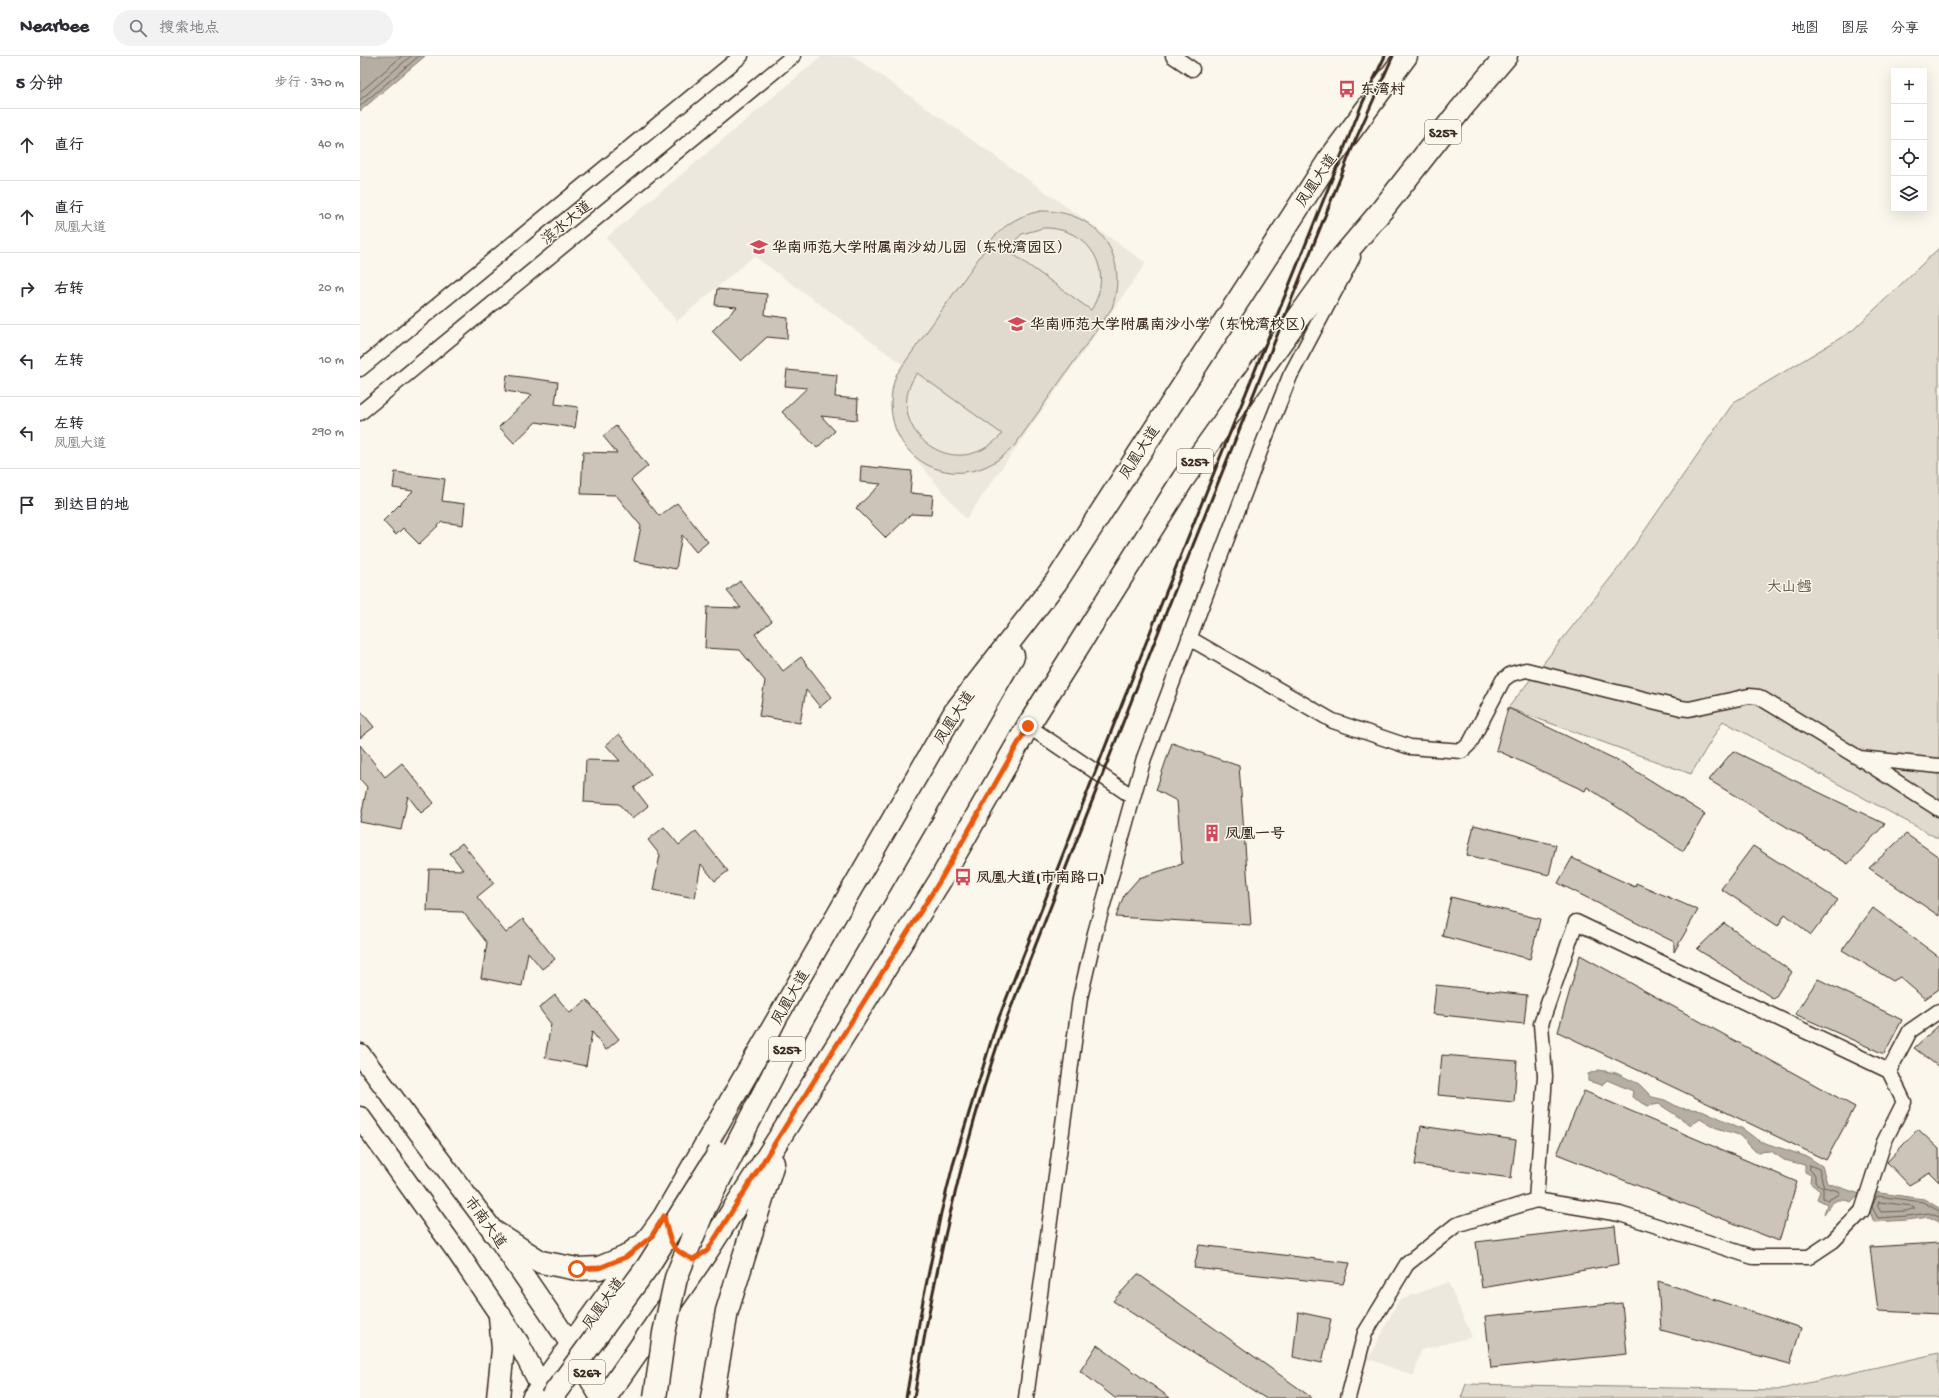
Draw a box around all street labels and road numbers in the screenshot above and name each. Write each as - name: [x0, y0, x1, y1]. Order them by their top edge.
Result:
- road number: S257: [1425, 120, 1461, 144]
- street label: 凤凰大道: [1293, 151, 1342, 211]
- street label: 滨水大道: [538, 198, 596, 249]
- street label: 凤凰大道: [1117, 423, 1165, 483]
- road number: S257: [1177, 449, 1213, 473]
- street label: 凤凰大道: [932, 688, 980, 748]
- street label: 凤凰大道: [769, 968, 815, 1028]
- road number: S257: [769, 1037, 805, 1061]
- street label: 市南大道: [459, 1193, 510, 1253]
- street label: 凤凰大道: [580, 1275, 630, 1334]
- road number: S267: [569, 1360, 605, 1384]

